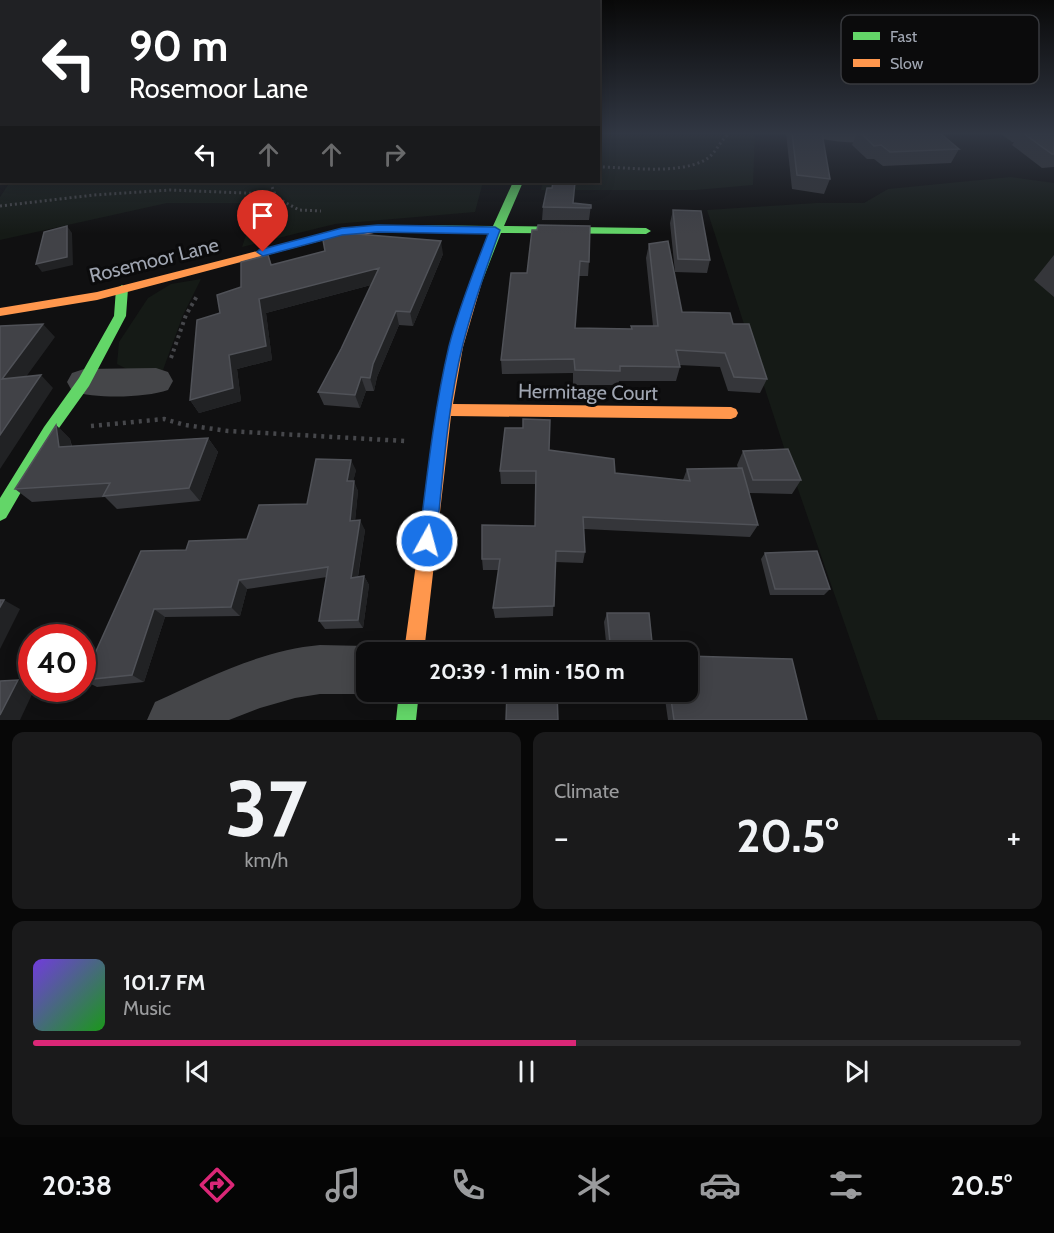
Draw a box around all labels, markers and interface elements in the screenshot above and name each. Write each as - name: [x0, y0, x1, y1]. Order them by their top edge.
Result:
- legend: [841, 15, 1039, 84]
- text: 90 m: [129, 20, 228, 72]
- icon: left: [30, 24, 108, 102]
- text: Fast: [890, 27, 918, 46]
- text: Slow: [890, 54, 924, 73]
- text: Rosemoor Lane: [129, 72, 308, 105]
- icon: left: [189, 138, 222, 171]
- icon: ahead: [252, 138, 285, 171]
- icon: ahead: [315, 138, 348, 171]
- icon: right: [378, 138, 411, 171]
- pin: [237, 190, 288, 252]
- icon: arrive: [246, 199, 279, 232]
- street label: Rosemoor Lane: [87, 232, 221, 288]
- street label: Hermitage Court: [518, 379, 658, 405]
- position arrow: [395, 509, 459, 573]
- speed limit sign: 40: [18, 624, 96, 702]
- text: 20:39 · 1 min · 150 m: [429, 658, 625, 685]
- text: 37: [226, 761, 307, 856]
- text: Climate: [554, 779, 619, 803]
- text: 20.5°: [736, 809, 839, 863]
- text: −: [554, 817, 569, 857]
- text: +: [1006, 817, 1021, 857]
- text: km/h: [245, 848, 288, 872]
- text: 101.7 FM: [123, 969, 205, 996]
- text: Music: [123, 996, 171, 1020]
- icon: previous: [181, 1055, 214, 1088]
- icon: pause: [510, 1055, 543, 1088]
- icon: next: [840, 1055, 873, 1088]
- icon: directions: [196, 1164, 238, 1206]
- icon: music: [322, 1164, 364, 1206]
- icon: phone: [447, 1164, 489, 1206]
- icon: climate: [573, 1164, 615, 1206]
- icon: car: [699, 1164, 741, 1206]
- icon: filters: [825, 1164, 867, 1206]
- text: 20:38: [42, 1169, 112, 1202]
- text: 20.5°: [951, 1169, 1012, 1202]

